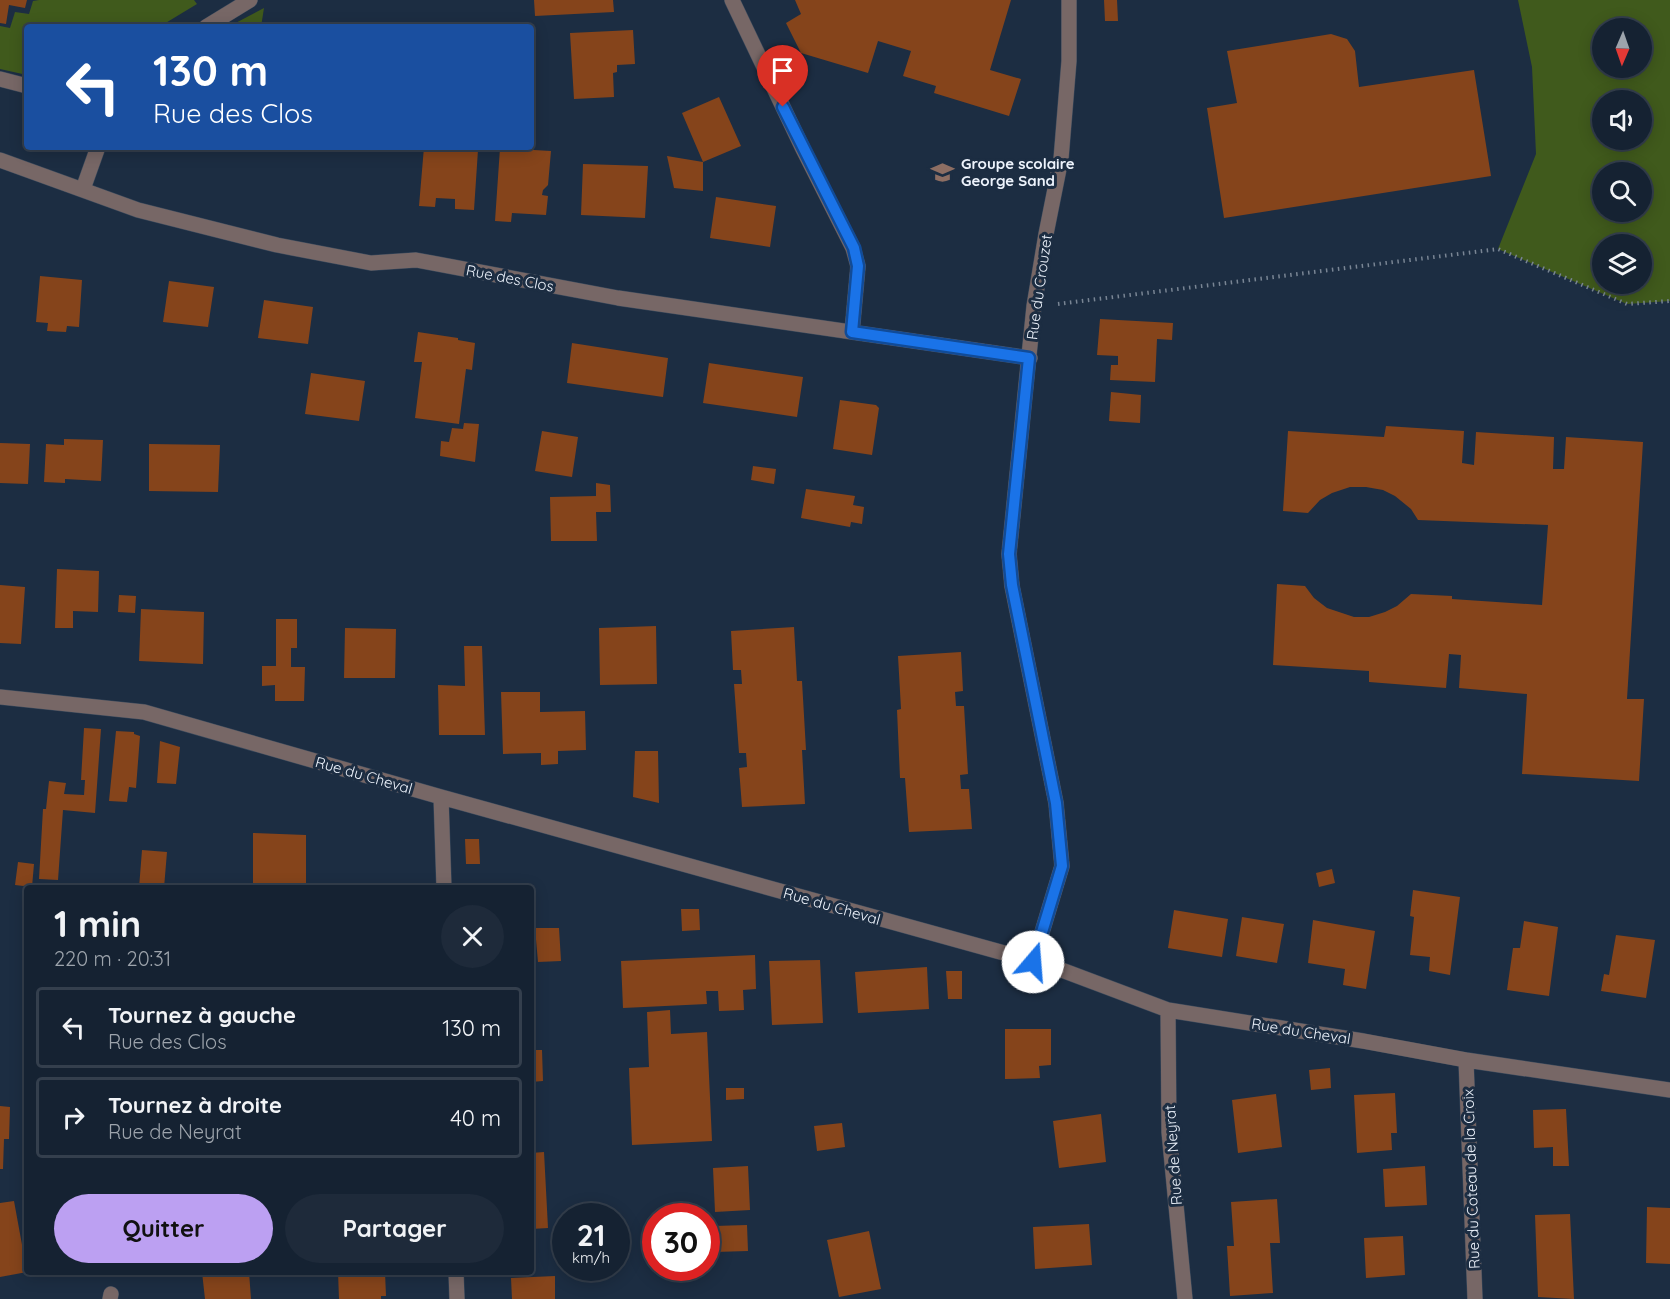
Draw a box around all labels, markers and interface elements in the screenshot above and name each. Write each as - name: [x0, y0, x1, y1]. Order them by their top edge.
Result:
- north arrow: [1592, 18, 1652, 78]
- map controls: [1592, 18, 1652, 294]
- text: 130 m: [153, 44, 268, 97]
- pin: [757, 45, 808, 107]
- icon: left: [54, 48, 132, 126]
- icon: arrive: [766, 54, 799, 87]
- button: sound: [1592, 90, 1652, 150]
- text: Rue des Clos: [153, 96, 313, 130]
- place label: Groupe scolaire George Sand: [961, 154, 1075, 190]
- school or university icon: Groupe scolaire George Sand: [930, 159, 956, 185]
- button: search: [1592, 162, 1652, 222]
- street label: Rue du Crouzet: [1022, 233, 1056, 341]
- button: layers: [1592, 234, 1652, 294]
- street label: Rue des Clos: [465, 260, 555, 296]
- street label: Rue du Cheval: [313, 752, 415, 798]
- street label: Rue du Cheval: [781, 883, 883, 929]
- text: 1 min: [54, 901, 141, 946]
- button: close: [441, 905, 504, 968]
- position arrow: [1001, 930, 1065, 994]
- text: 220 m · 20:31: [54, 946, 171, 971]
- text: Tournez à gauche: [108, 1001, 296, 1029]
- icon: left: [57, 1011, 90, 1044]
- text: 130 m: [442, 1014, 501, 1042]
- street label: Rue du Cheval: [1250, 1014, 1352, 1048]
- text: Rue des Clos: [108, 1029, 227, 1054]
- street label: Rue du Coteau de la Croix: [1458, 1089, 1484, 1269]
- text: Tournez à droite: [108, 1091, 282, 1119]
- icon: right: [57, 1101, 90, 1134]
- text: 40 m: [450, 1104, 501, 1132]
- street label: Rue de Neyrat: [1160, 1104, 1186, 1206]
- text: Rue de Neyrat: [108, 1119, 242, 1144]
- button: Quitter: [54, 1194, 273, 1263]
- button: Partager: [285, 1194, 504, 1263]
- speed limit sign: 30: [642, 1203, 720, 1281]
- text: 21: [577, 1216, 605, 1254]
- text: km/h: [572, 1248, 610, 1267]

